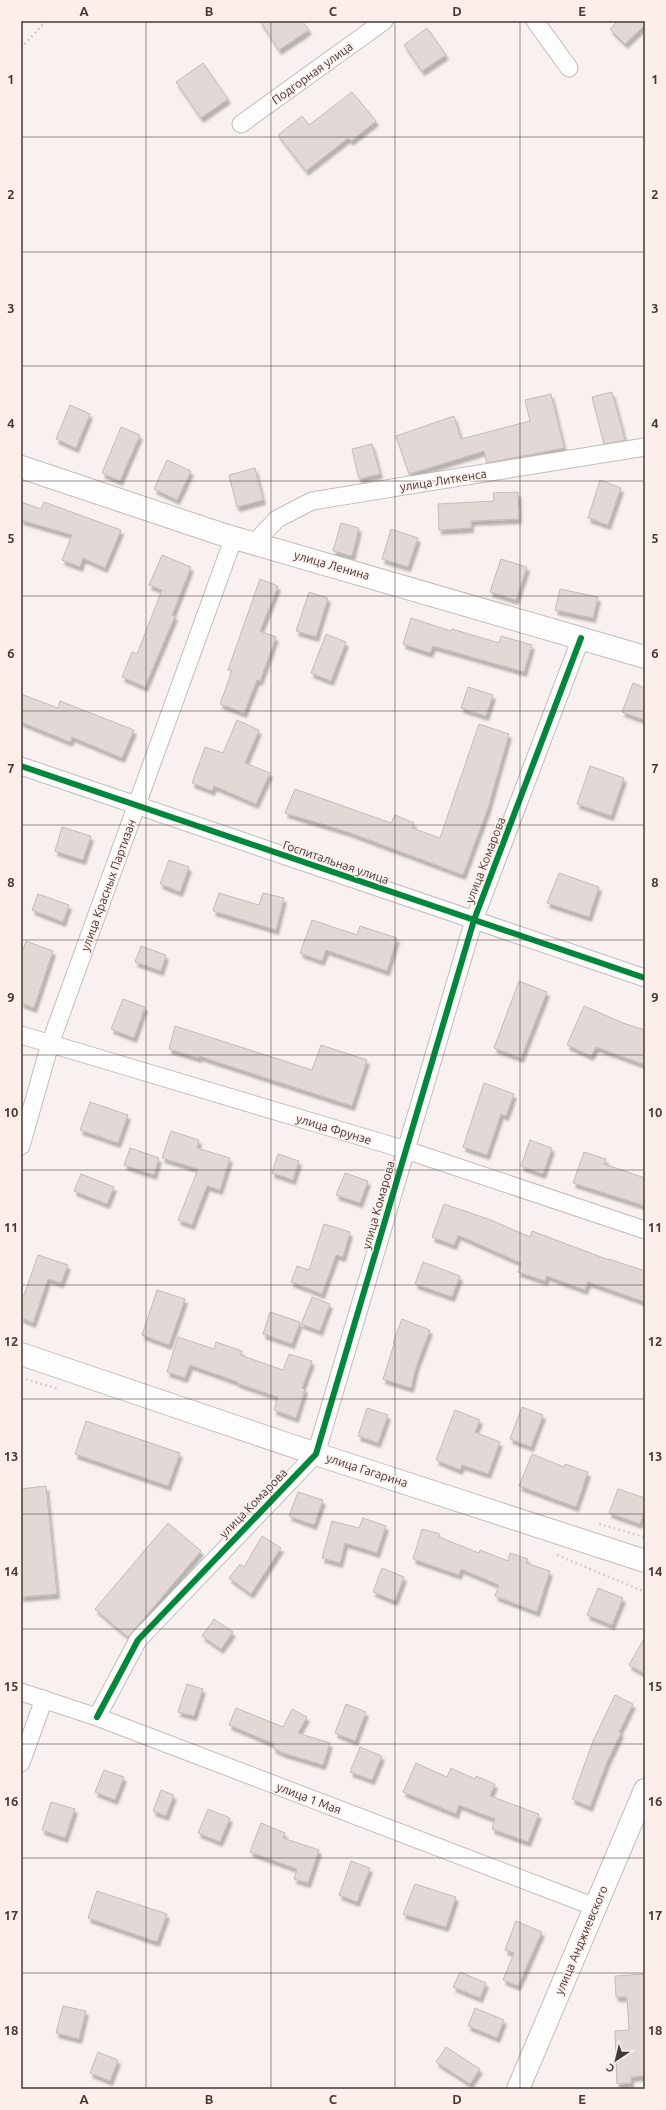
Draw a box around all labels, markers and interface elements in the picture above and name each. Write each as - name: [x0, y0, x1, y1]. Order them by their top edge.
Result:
- text: A: [79, 4, 89, 18]
- text: B: [205, 4, 214, 18]
- text: C: [329, 4, 338, 18]
- text: D: [452, 4, 462, 18]
- text: E: [578, 4, 586, 18]
- street label: Подгорная улица: [269, 39, 355, 107]
- text: 1: [7, 72, 15, 86]
- text: 1: [651, 72, 659, 86]
- text: 2: [7, 187, 15, 201]
- text: 2: [651, 187, 659, 201]
- text: 3: [7, 301, 15, 315]
- text: 3: [651, 301, 659, 315]
- text: 4: [7, 416, 15, 430]
- text: 4: [651, 416, 659, 430]
- street label: улица Литкенса: [399, 467, 487, 493]
- text: 5: [7, 531, 15, 545]
- text: 5: [651, 531, 659, 545]
- street label: улица Ленина: [293, 548, 371, 582]
- text: 6: [7, 646, 15, 660]
- text: 6: [651, 646, 659, 660]
- text: 7: [7, 761, 15, 775]
- text: 7: [651, 761, 659, 775]
- street label: улица Комарова: [463, 815, 507, 905]
- street label: улица Красных Партизан: [78, 817, 138, 953]
- street label: Госпитальная улица: [281, 838, 391, 886]
- text: 8: [7, 875, 15, 889]
- text: 8: [651, 875, 659, 889]
- text: 9: [7, 990, 15, 1004]
- text: 9: [651, 990, 659, 1004]
- text: 10: [4, 1105, 18, 1119]
- text: 10: [648, 1105, 662, 1119]
- street label: улица Фрунзе: [295, 1111, 373, 1147]
- street label: улица Комарова: [359, 1159, 397, 1251]
- text: 11: [4, 1220, 18, 1234]
- text: 11: [648, 1220, 662, 1234]
- text: 12: [4, 1334, 18, 1348]
- text: 12: [648, 1334, 662, 1348]
- text: 13: [4, 1449, 18, 1463]
- text: 13: [648, 1449, 662, 1463]
- street label: улица Гагарина: [325, 1451, 409, 1489]
- street label: улица Комарова: [217, 1466, 289, 1540]
- text: 14: [4, 1564, 18, 1578]
- text: 14: [648, 1564, 662, 1578]
- text: 15: [4, 1679, 18, 1693]
- text: 15: [648, 1679, 662, 1693]
- street label: улица 1 Мая: [275, 1780, 343, 1816]
- text: 16: [4, 1794, 18, 1808]
- text: 16: [648, 1794, 662, 1808]
- street label: улица Анджиевского: [552, 1883, 610, 1997]
- text: 17: [4, 1908, 18, 1922]
- text: 17: [648, 1908, 662, 1922]
- text: 18: [4, 2023, 18, 2037]
- text: 18: [648, 2023, 662, 2037]
- north arrow: [596, 2040, 636, 2080]
- text: С: [604, 2061, 617, 2075]
- text: A: [79, 2092, 89, 2106]
- text: B: [205, 2092, 214, 2106]
- text: C: [329, 2092, 338, 2106]
- text: D: [452, 2092, 462, 2106]
- text: E: [578, 2092, 586, 2106]

